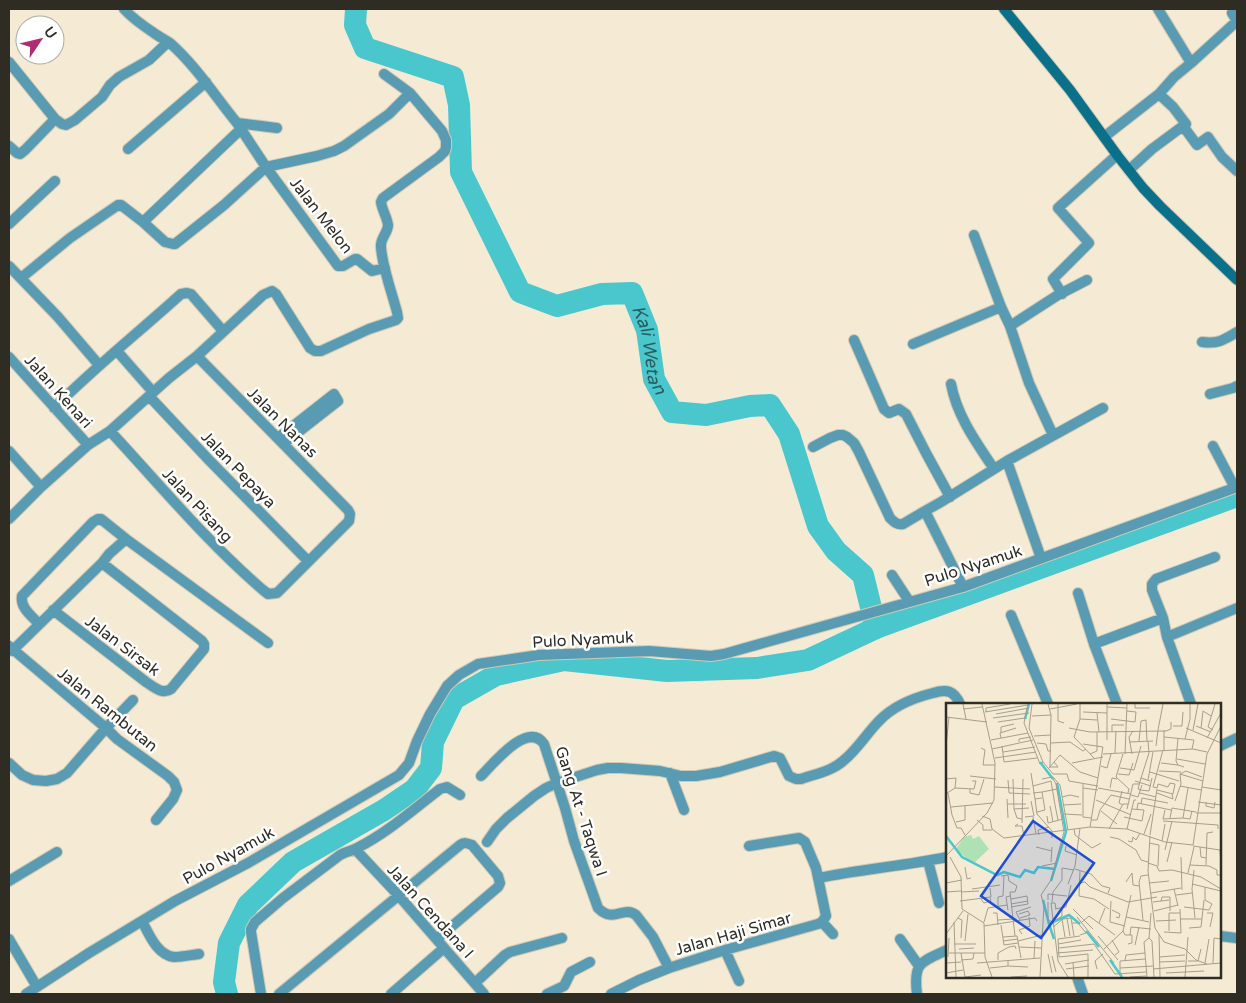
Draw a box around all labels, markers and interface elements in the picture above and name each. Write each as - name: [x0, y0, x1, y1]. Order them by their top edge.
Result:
- north arrow: [15, 15, 65, 65]
- text: U: [40, 24, 60, 42]
- street label: Jalan Melon: [285, 174, 357, 258]
- water label: Kali Wetan: [627, 302, 672, 399]
- street label: Jalan Kenari: [20, 351, 96, 433]
- street label: Jalan Nanas: [243, 383, 322, 462]
- street label: Jalan Pepaya: [197, 427, 280, 512]
- street label: Jalan Pisang: [158, 464, 237, 547]
- street label: Pulo Nyamuk: [922, 541, 1025, 591]
- street label: Jalan Sirsak: [81, 611, 164, 681]
- street label: Pulo Nyamuk: [532, 627, 635, 653]
- street label: Jalan Rambutan: [53, 663, 161, 756]
- inset map: [946, 703, 1221, 978]
- street label: Gang At - Taqwa I: [551, 744, 611, 879]
- street label: Pulo Nyamuk: [179, 822, 278, 889]
- street label: Jalan Cendana I: [383, 861, 478, 963]
- street label: Jalan Haji Simar: [673, 908, 795, 960]

